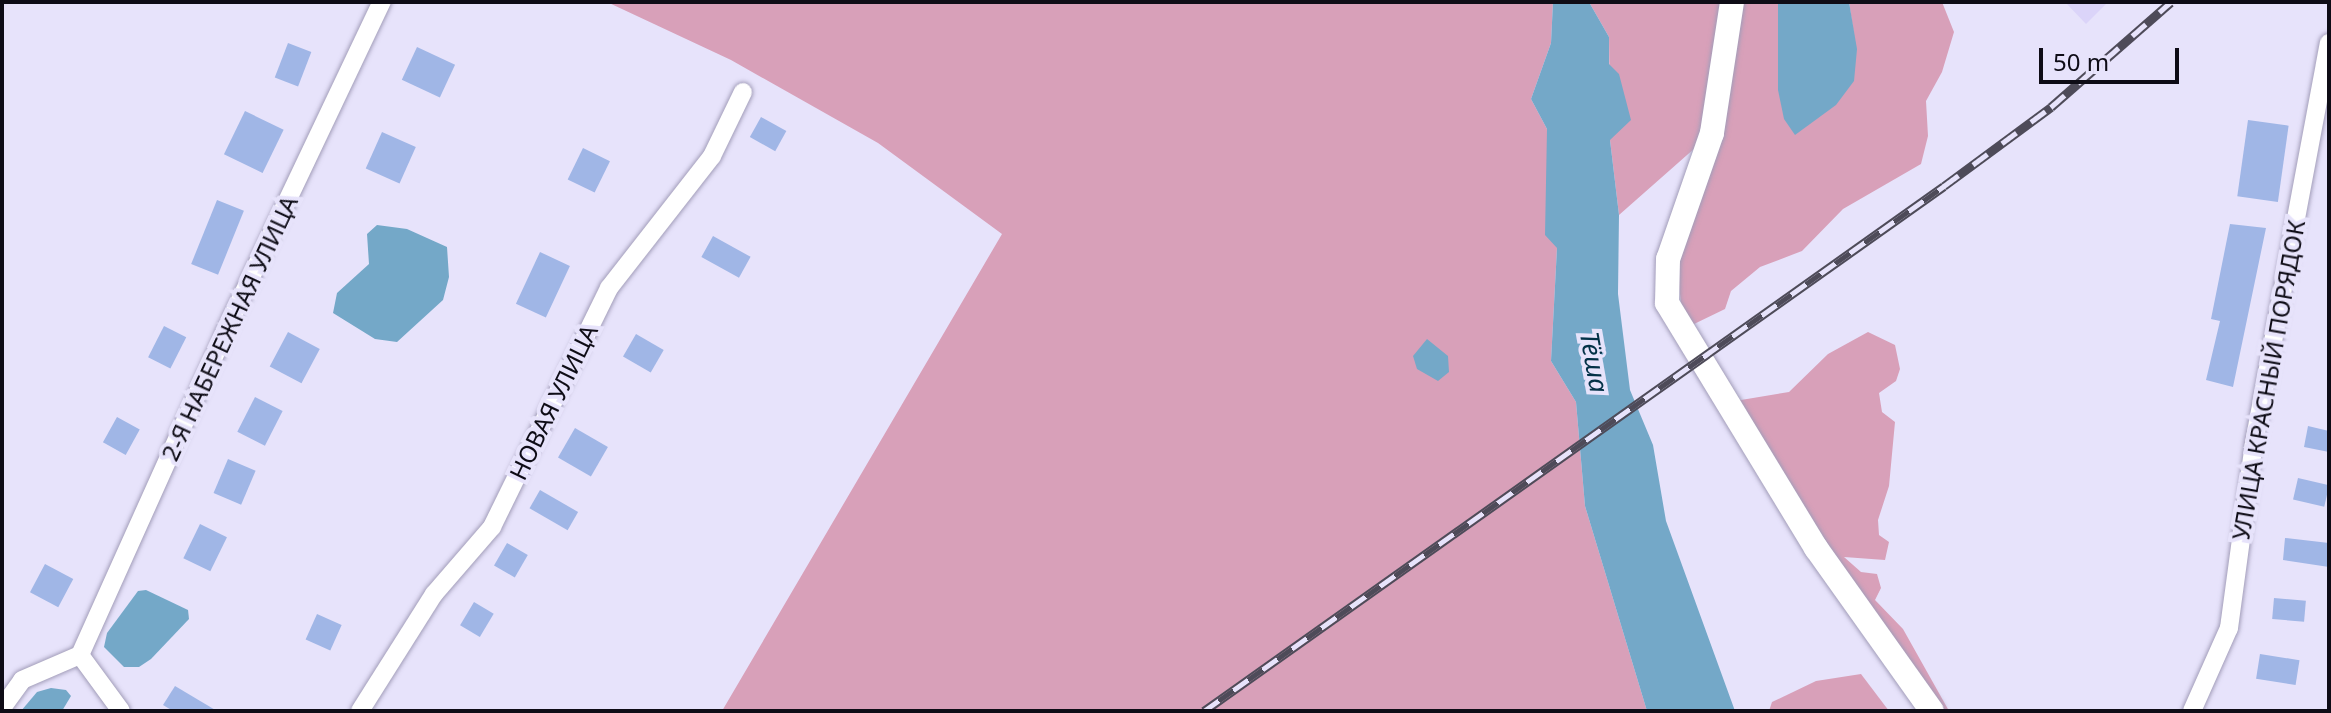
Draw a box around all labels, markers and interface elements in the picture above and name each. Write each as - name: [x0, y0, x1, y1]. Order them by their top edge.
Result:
- scale bar: [2043, 32, 2183, 82]
- text: 50 m: [2053, 45, 2109, 78]
- street label: 2-Я НАБЕРЕЖНАЯ УЛИЦА: [155, 191, 303, 465]
- street label: УЛИЦА КРАСНЫЙ ПОРЯДОК: [2226, 218, 2310, 542]
- street label: НОВАЯ УЛИЦА: [503, 320, 603, 484]
- water label: Тёша: [1573, 329, 1615, 395]

